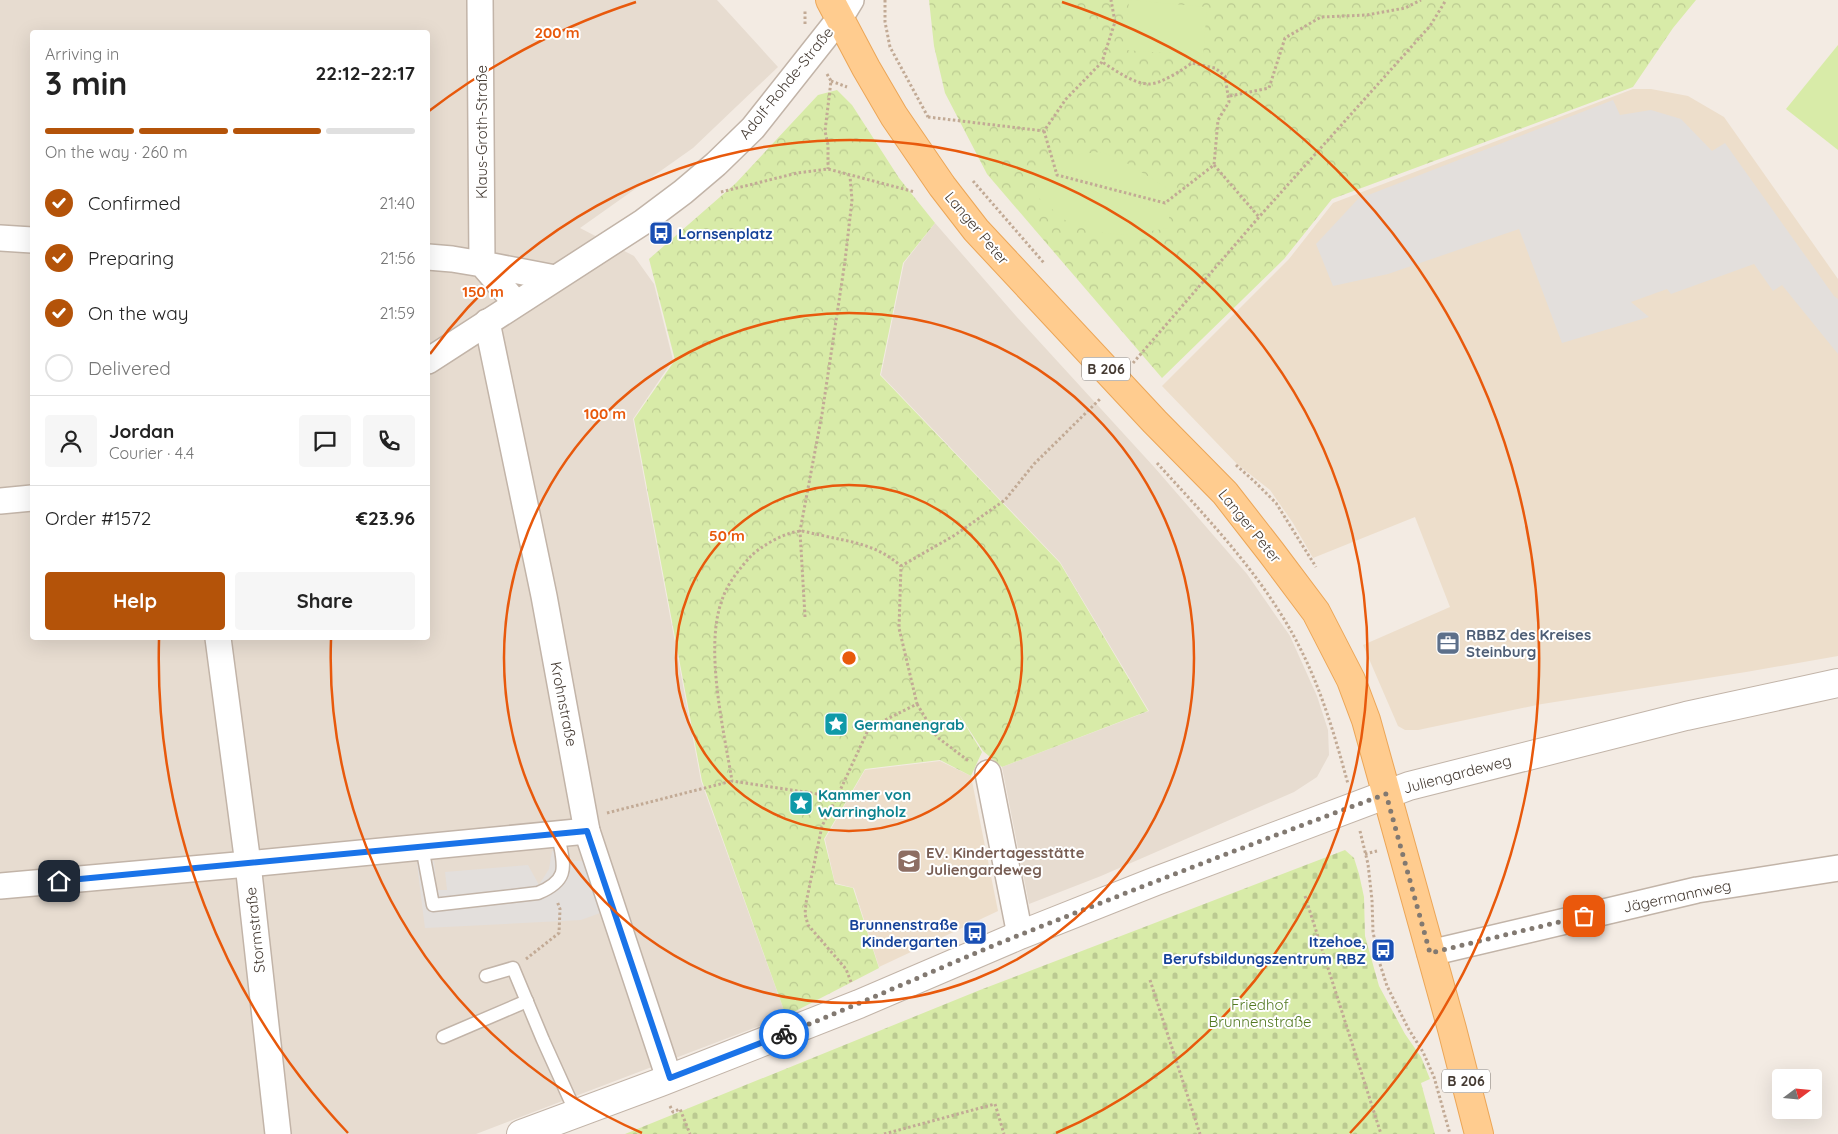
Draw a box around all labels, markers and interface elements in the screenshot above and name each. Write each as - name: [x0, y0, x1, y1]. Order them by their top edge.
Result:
- text: 200 m: [535, 23, 580, 42]
- street label: Adolf-Rohde-Straße: [735, 23, 837, 143]
- text: Arriving in: [45, 44, 119, 64]
- text: 22:12–22:17: [316, 61, 415, 85]
- text: 3 min: [45, 63, 127, 103]
- street label: Klaus-Groth-Straße: [472, 65, 491, 199]
- text: On the way · 260 m: [45, 142, 187, 162]
- street label: Langer Peter: [941, 188, 1013, 269]
- icon: check: [45, 189, 73, 217]
- text: Confirmed: [88, 191, 181, 215]
- text: 21:40: [379, 193, 415, 213]
- bus stop icon: Lornsenplatz: [648, 220, 674, 246]
- place label: Lornsenplatz: [678, 224, 773, 243]
- icon: check: [45, 244, 73, 272]
- text: Preparing: [88, 246, 174, 270]
- text: 21:56: [380, 248, 415, 268]
- text: 150 m: [462, 282, 504, 301]
- icon: check: [45, 299, 73, 327]
- text: On the way: [88, 301, 189, 325]
- text: 21:59: [380, 303, 415, 323]
- text: Delivered: [88, 356, 171, 380]
- road number: B 206: [1082, 358, 1130, 380]
- text: 100 m: [584, 404, 626, 423]
- button: person: [45, 415, 97, 467]
- button: chat: [299, 415, 351, 467]
- button: phone: [363, 415, 415, 467]
- text: Jordan: [109, 419, 174, 443]
- text: Courier · 4.4: [109, 443, 194, 463]
- street label: Langer Peter: [1214, 485, 1286, 567]
- text: Order #1572: [45, 506, 151, 530]
- text: €23.96: [356, 506, 415, 530]
- text: 50 m: [709, 526, 745, 545]
- button: Help: [45, 572, 225, 630]
- button: Share: [235, 572, 415, 630]
- place label: RBBZ des Kreises Steinburg: [1466, 625, 1591, 661]
- office icon: RBBZ des Kreises Steinburg: [1435, 630, 1461, 656]
- centre of rings: [840, 649, 858, 667]
- street label: Krohnstraße: [546, 660, 582, 748]
- place icon: Germanengrab: [823, 711, 849, 737]
- place label: Germanengrab: [854, 715, 965, 734]
- street label: Juliengardeweg: [1401, 750, 1513, 798]
- place label: Kammer von Warringholz: [818, 785, 911, 821]
- place icon: Kammer von Warringholz: [788, 790, 814, 816]
- place label: EV. Kindertagesstätte Juliengardeweg: [926, 843, 1085, 879]
- school or university icon: EV. Kindertagesstätte Juliengardeweg: [896, 848, 922, 874]
- pin: [38, 860, 80, 902]
- icon: home: [45, 867, 73, 895]
- street label: Jägermannweg: [1621, 875, 1733, 917]
- street label: Stormstraße: [241, 886, 269, 974]
- pin: [1563, 895, 1605, 937]
- icon: bag: [1570, 902, 1598, 930]
- place label: Brunnenstraße Kindergarten: [849, 915, 958, 951]
- bus stop icon: Brunnenstraße Kindergarten: [962, 920, 988, 946]
- place label: Itzehoe, Berufsbildungszentrum RBZ: [1163, 932, 1366, 968]
- bus stop icon: Itzehoe, Berufsbildungszentrum RBZ: [1370, 937, 1396, 963]
- park label: Friedhof Brunnenstraße: [1209, 995, 1311, 1031]
- courier: [759, 1009, 809, 1059]
- icon: bike: [770, 1020, 798, 1048]
- north arrow: [1772, 1069, 1822, 1119]
- map controls: [1772, 1069, 1822, 1119]
- road number: B 206: [1442, 1070, 1490, 1092]

